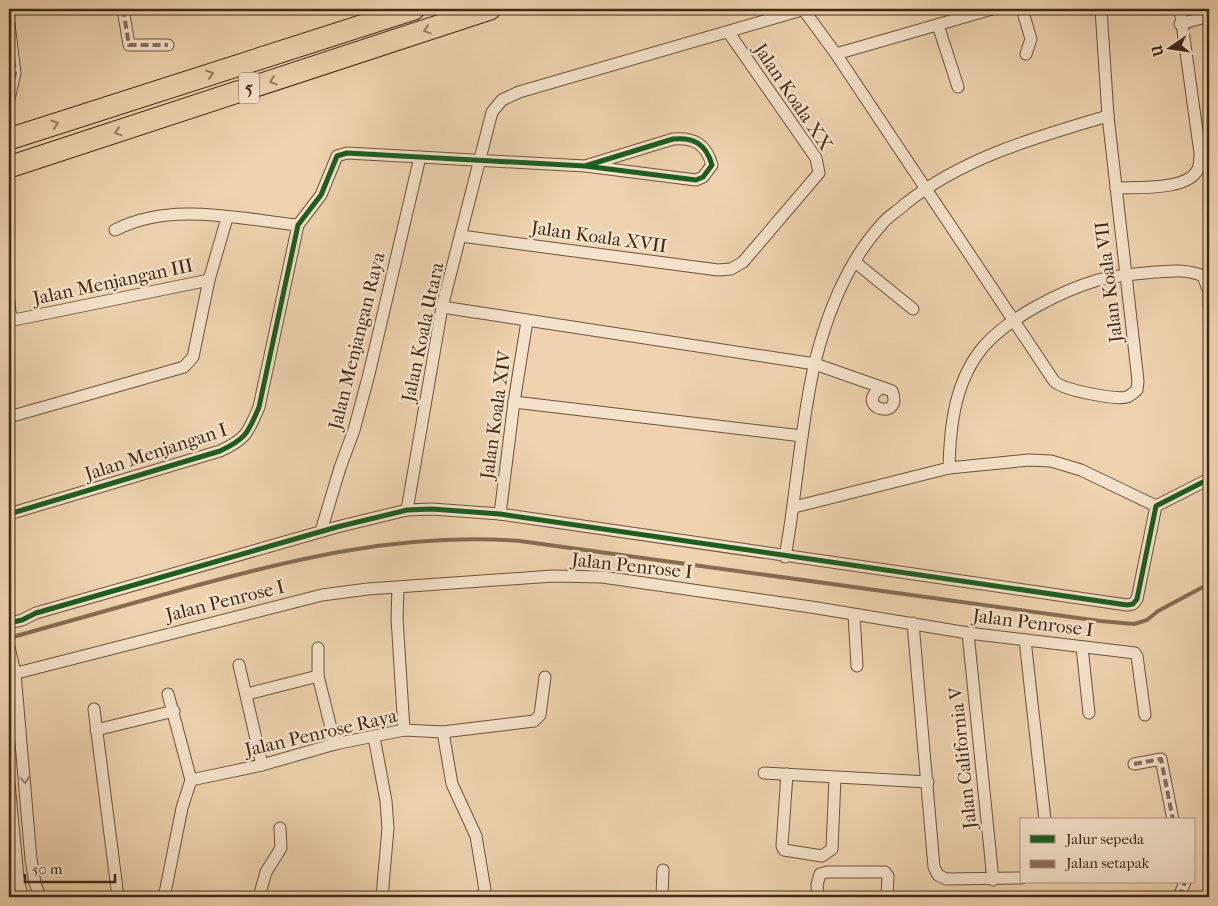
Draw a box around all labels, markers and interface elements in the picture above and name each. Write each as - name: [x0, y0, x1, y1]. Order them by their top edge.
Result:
- north arrow: [1146, 22, 1196, 72]
- one-way arrow: [423, 24, 432, 34]
- street label: Jalan Koala XX: [748, 38, 837, 155]
- text: U: [1148, 43, 1168, 59]
- one-way arrow: [205, 70, 214, 80]
- road number: 5: [239, 73, 259, 104]
- one-way arrow: [269, 75, 277, 85]
- one-way arrow: [51, 119, 59, 129]
- one-way arrow: [115, 126, 123, 136]
- street label: Jalan Koala XVII: [528, 216, 668, 257]
- street label: Jalan Koala VII: [1091, 220, 1128, 346]
- street label: Jalan Menjangan Raya: [324, 250, 390, 434]
- street label: Jalan Menjangan III: [29, 254, 195, 310]
- street label: Jalan Koala Utara: [397, 260, 449, 406]
- street label: Jalan Koala XIV: [476, 349, 516, 483]
- street label: Jalan Menjangan I: [80, 419, 230, 486]
- street label: Jalan Penrose I: [568, 548, 694, 583]
- street label: Jalan Penrose I: [161, 576, 287, 627]
- street label: Jalan Penrose I: [969, 604, 1095, 641]
- street label: Jalan California V: [945, 685, 982, 832]
- street label: Jalan Penrose Raya: [241, 705, 399, 762]
- one-way arrow: [19, 776, 30, 784]
- legend: [1020, 818, 1196, 884]
- text: Jalur sepeda: [1065, 830, 1145, 848]
- scale bar: [25, 851, 115, 883]
- text: Jalan setapak: [1065, 854, 1150, 872]
- text: 50 m: [32, 860, 63, 878]

